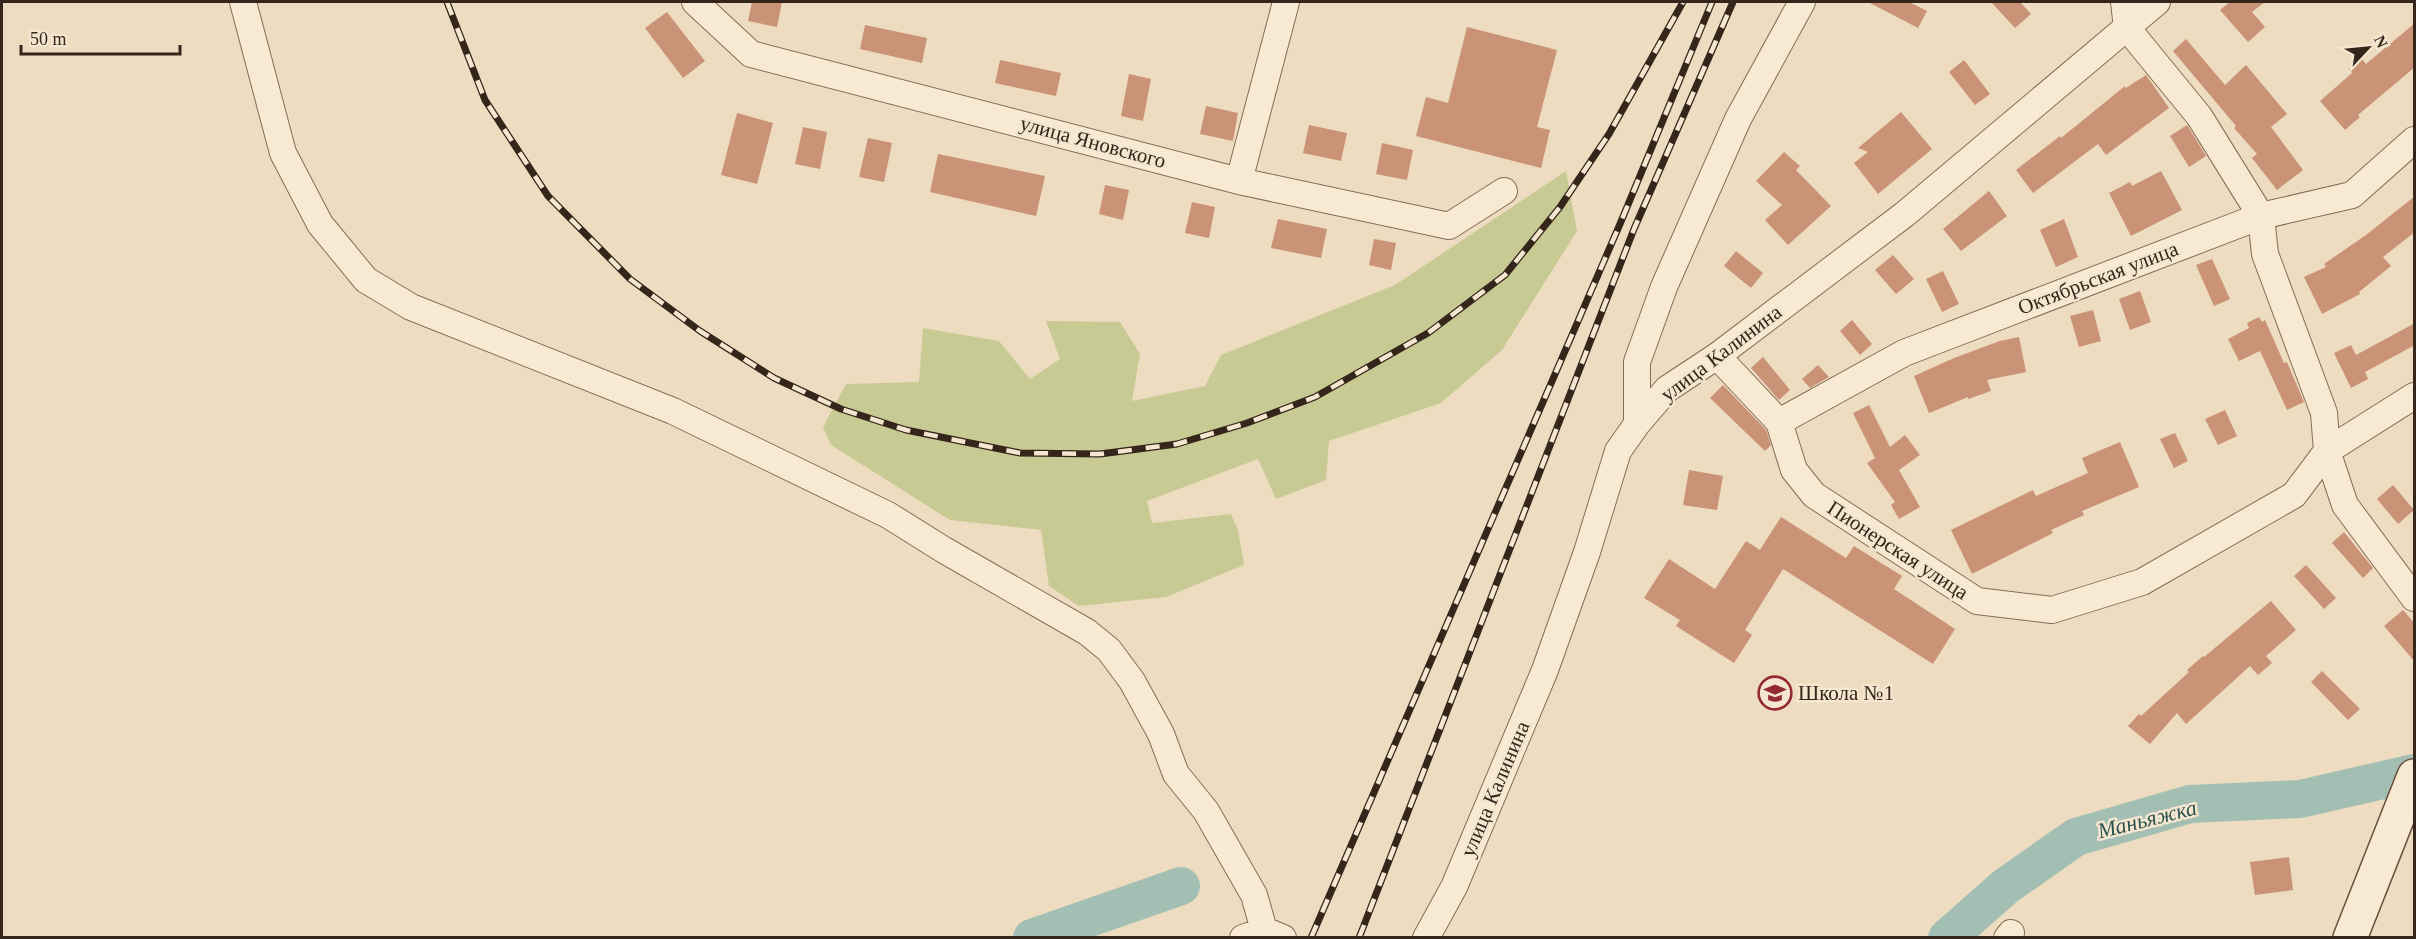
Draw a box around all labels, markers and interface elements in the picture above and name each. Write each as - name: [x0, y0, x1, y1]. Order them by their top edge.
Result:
- scale bar: [21, 18, 180, 56]
- north arrow: [2338, 18, 2398, 78]
- text: 50 m: [30, 29, 67, 49]
- text: N: [2371, 33, 2391, 51]
- street label: улица Яновского: [1017, 111, 1169, 173]
- street label: Октябрьская улица: [2014, 236, 2182, 320]
- street label: улица Калинина: [1656, 299, 1787, 406]
- street label: Пионерская улица: [1823, 495, 1974, 605]
- school or university icon: Школа №1: [1757, 675, 1793, 711]
- place label: Школа №1: [1798, 681, 1894, 705]
- street label: улица Калинина: [1456, 717, 1535, 860]
- water label: Маньяжка: [2094, 795, 2199, 844]

